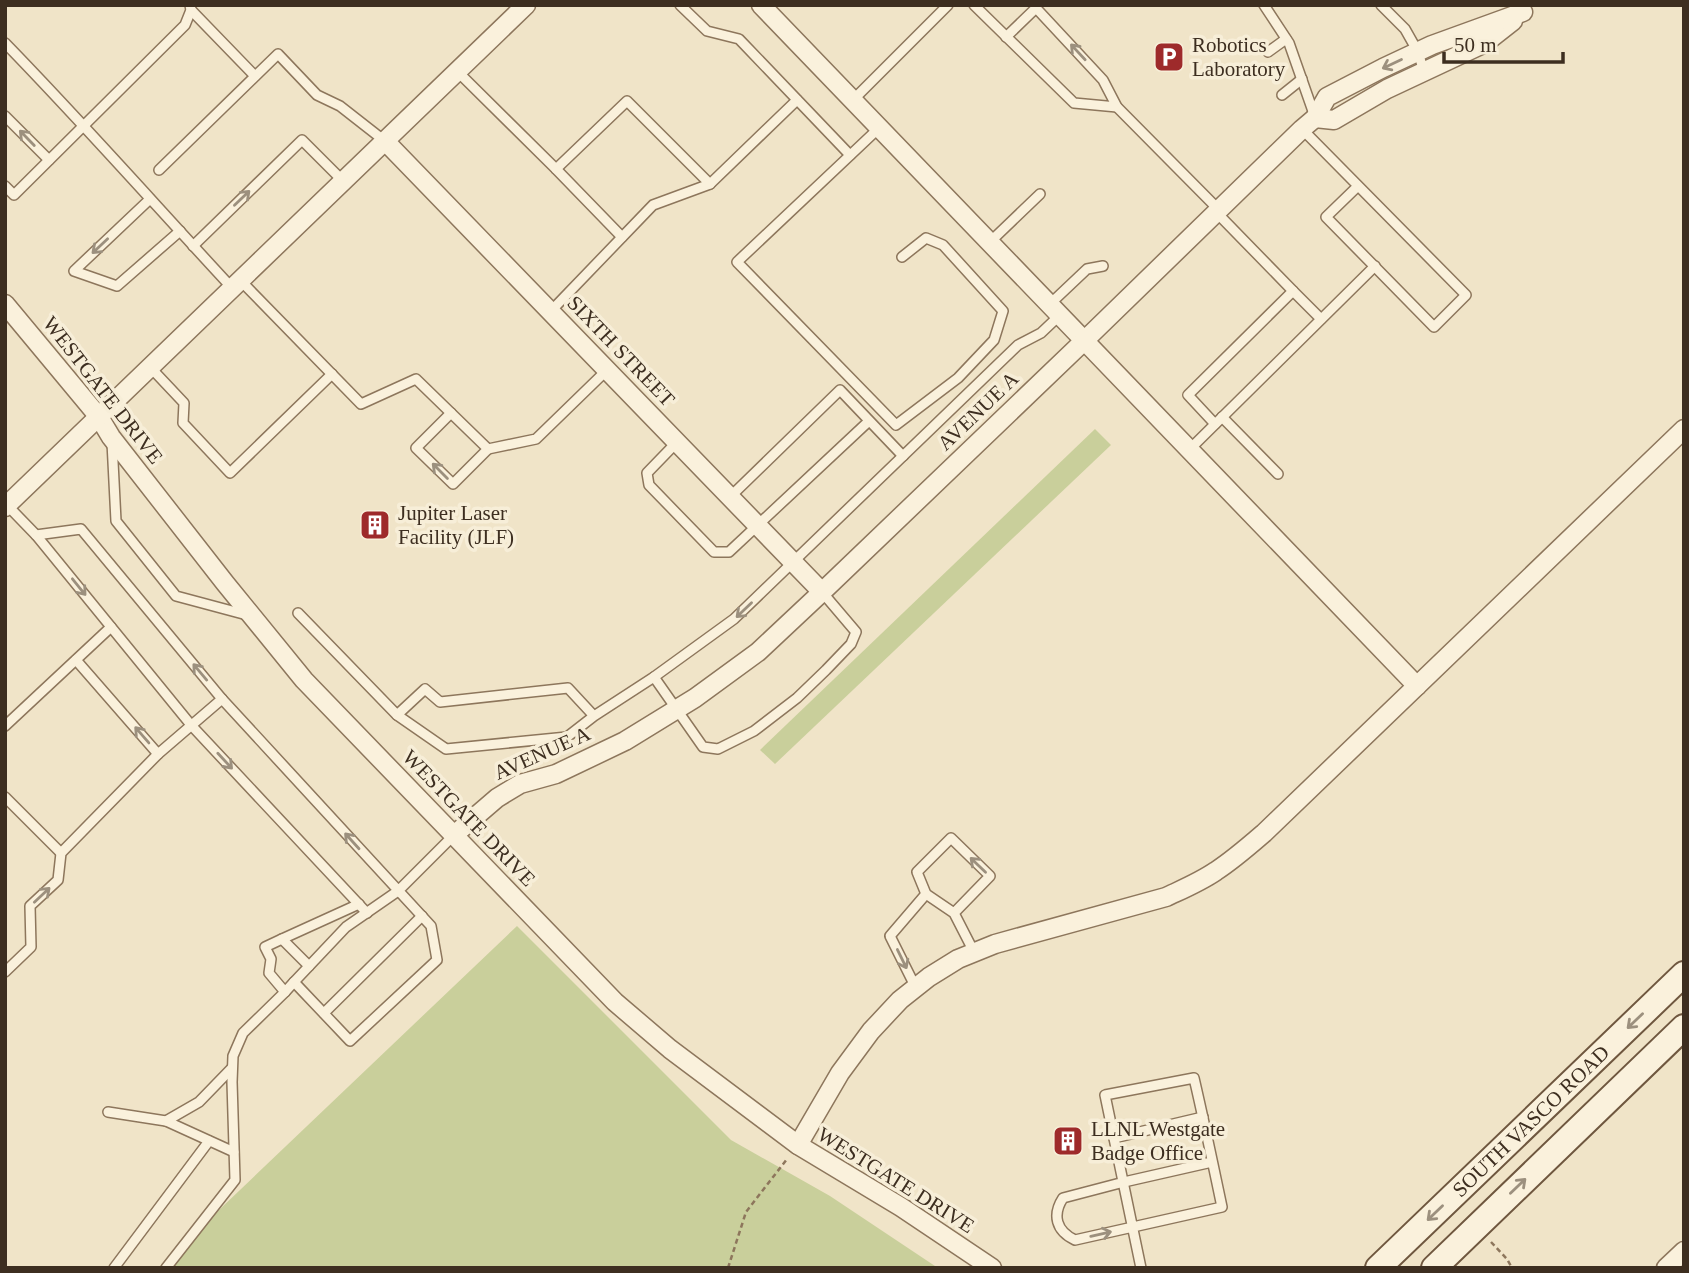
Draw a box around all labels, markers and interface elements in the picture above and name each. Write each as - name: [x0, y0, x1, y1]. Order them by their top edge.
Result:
- scale bar: [1444, 21, 1563, 65]
- place label: Robotics Laboratory: [1192, 33, 1286, 81]
- text: 50 m: [1454, 33, 1497, 57]
- parking icon: Robotics Laboratory: [1152, 40, 1186, 74]
- one-way arrow: [1069, 44, 1086, 61]
- one-way arrow: [1381, 58, 1403, 71]
- one-way arrow: [19, 130, 36, 147]
- one-way arrow: [233, 190, 250, 207]
- one-way arrow: [92, 237, 109, 254]
- street label: SIXTH STREET: [562, 291, 680, 411]
- street label: WESTGATE DRIVE: [38, 312, 168, 468]
- street label: AVENUE A: [933, 366, 1024, 455]
- one-way arrow: [432, 463, 449, 480]
- place label: Jupiter Laser Facility (JLF): [398, 501, 514, 549]
- building icon: Jupiter Laser Facility (JLF): [358, 508, 392, 542]
- one-way arrow: [71, 578, 87, 596]
- one-way arrow: [736, 601, 753, 618]
- one-way arrow: [192, 664, 208, 682]
- street label: AVENUE A: [490, 721, 595, 785]
- one-way arrow: [134, 727, 150, 745]
- street label: WESTGATE DRIVE: [398, 745, 540, 891]
- one-way arrow: [217, 752, 234, 769]
- one-way arrow: [344, 832, 360, 850]
- one-way arrow: [970, 856, 987, 873]
- one-way arrow: [33, 887, 51, 903]
- one-way arrow: [895, 948, 909, 969]
- one-way arrow: [1626, 1013, 1643, 1030]
- street label: SOUTH VASCO ROAD: [1447, 1040, 1614, 1202]
- place label: LLNL Westgate Badge Office: [1091, 1117, 1225, 1165]
- street label: WESTGATE DRIVE: [813, 1122, 979, 1238]
- building icon: LLNL Westgate Badge Office: [1051, 1124, 1085, 1158]
- one-way arrow: [1509, 1178, 1526, 1195]
- one-way arrow: [1427, 1204, 1444, 1221]
- one-way arrow: [1089, 1227, 1112, 1241]

